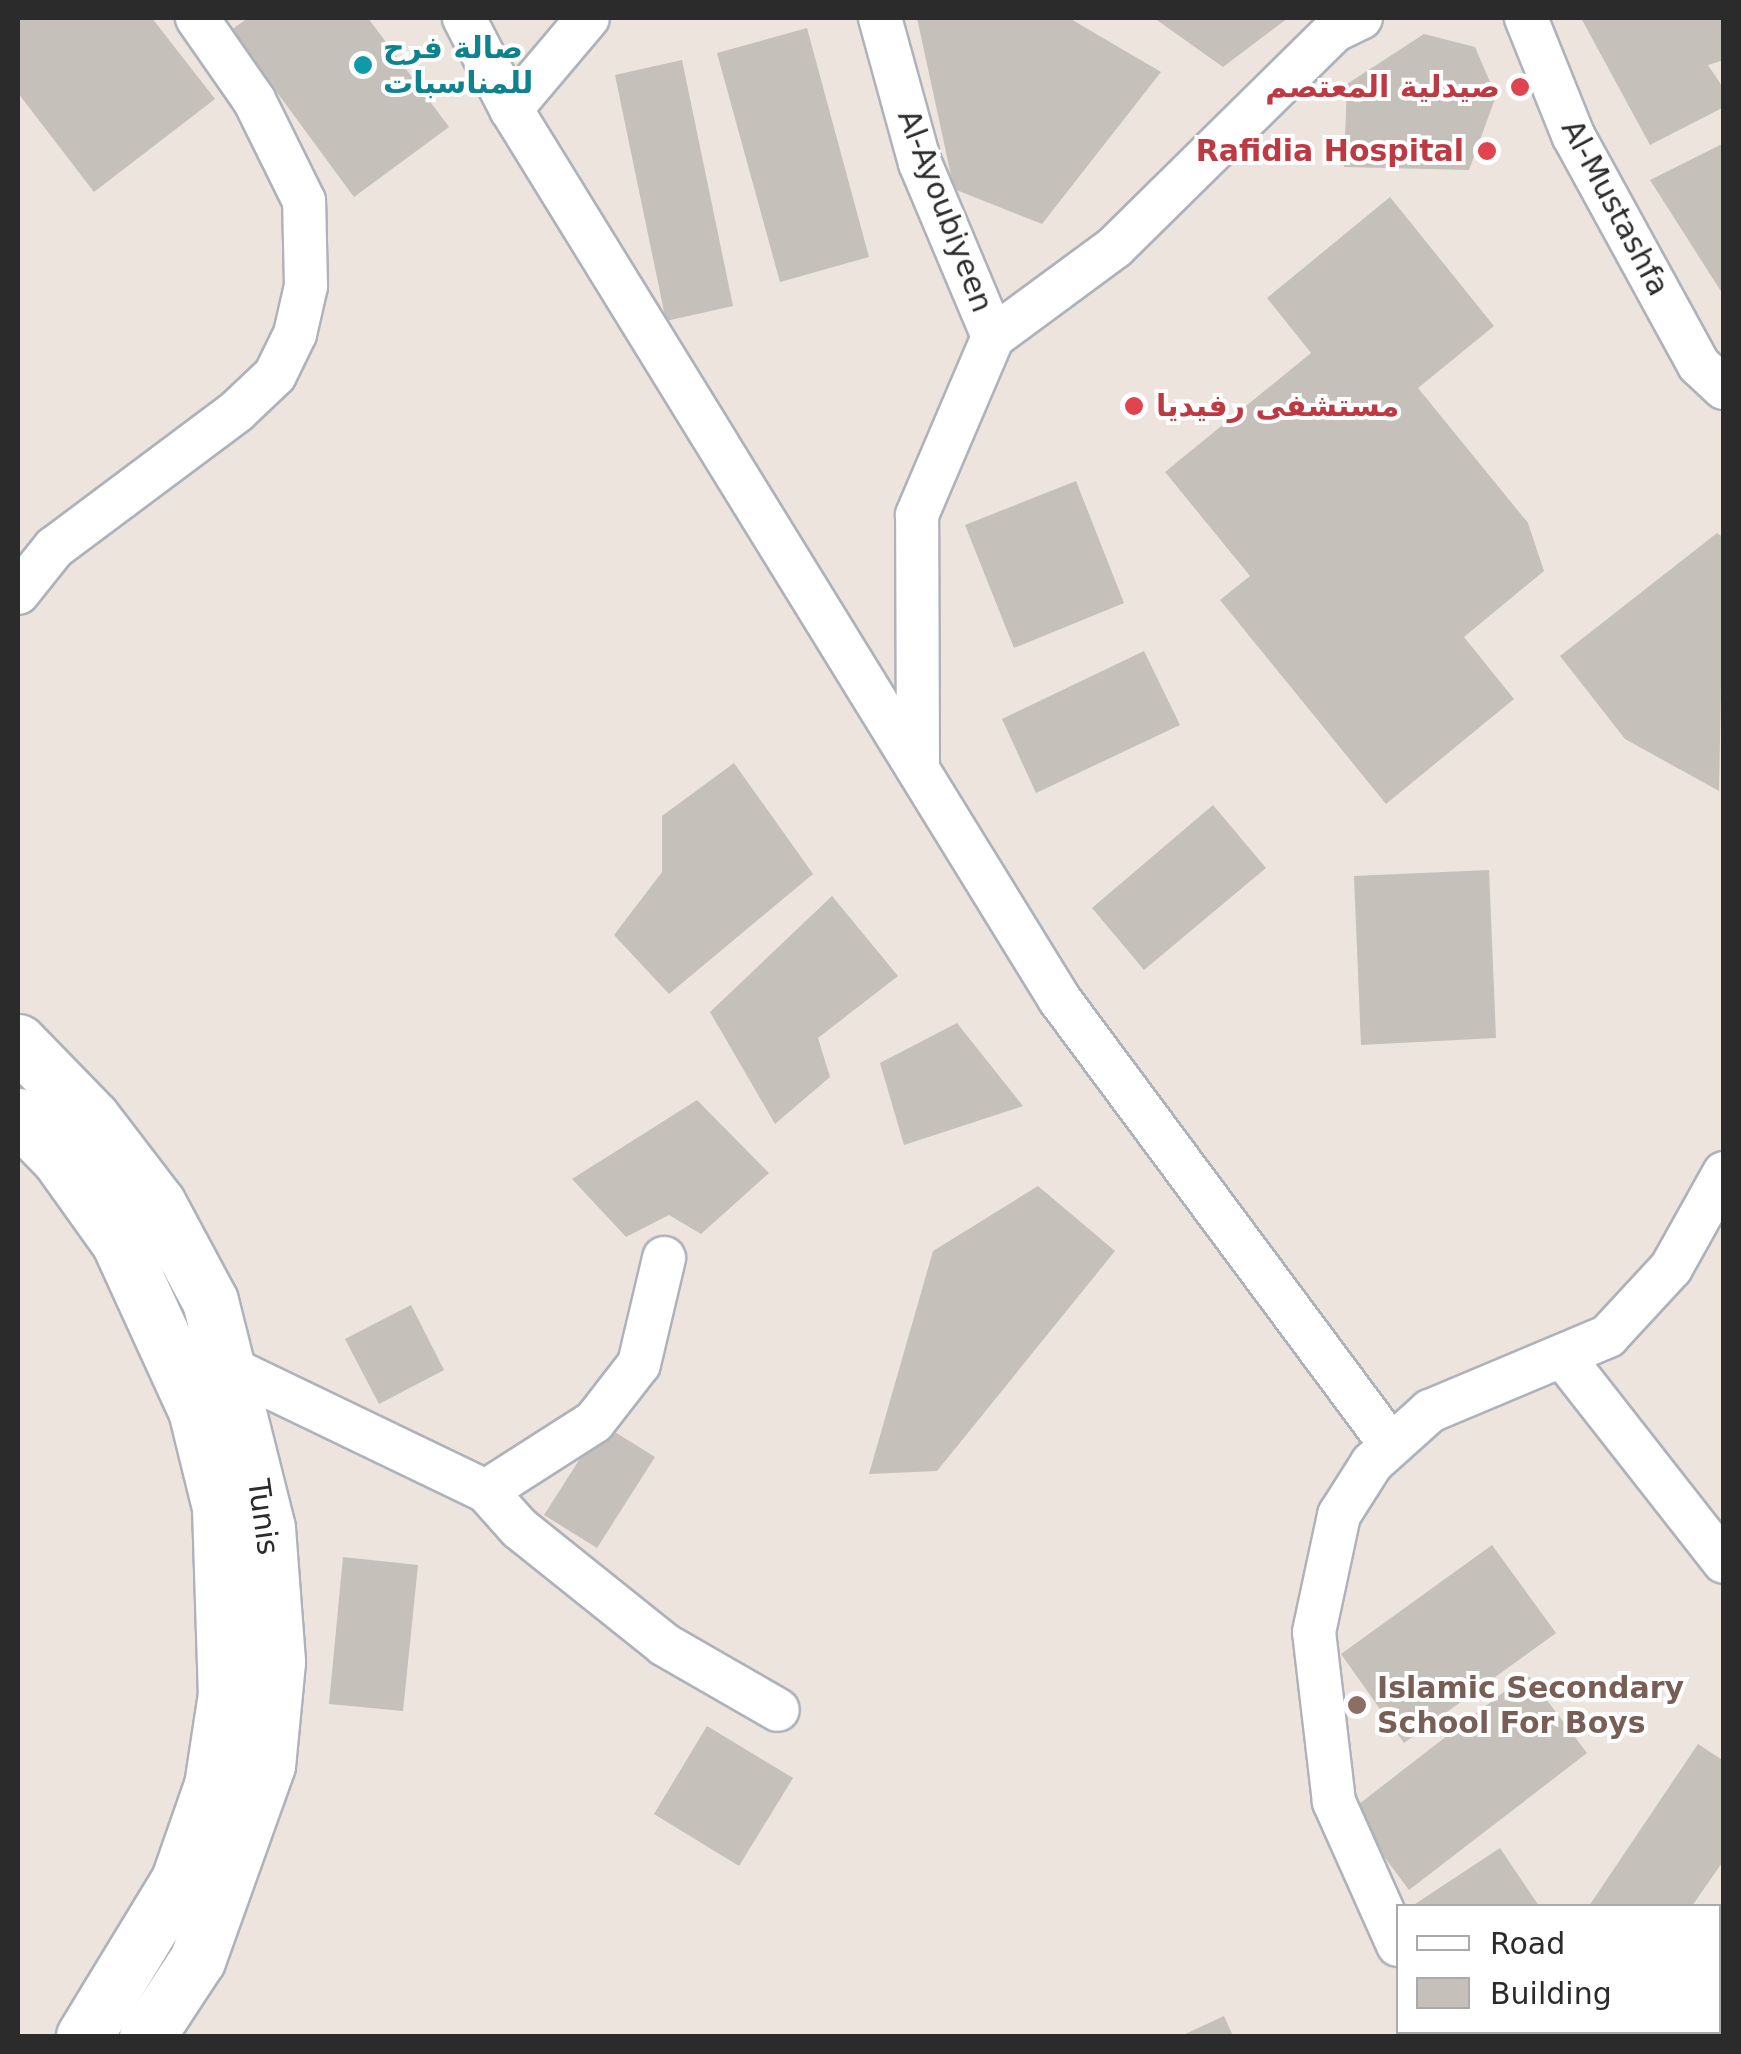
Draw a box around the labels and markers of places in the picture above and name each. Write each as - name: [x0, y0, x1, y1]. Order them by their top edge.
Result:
- place label: صالة فرح للمناسبات: [383, 30, 533, 100]
- marker: صالة فرح للمناسبات: [352, 54, 374, 76]
- place label: صيدلية المعتصم: [1265, 69, 1500, 105]
- marker: صيدلية المعتصم: [1509, 76, 1531, 98]
- place label: Rafidia Hospital: [1196, 133, 1464, 169]
- marker: Rafidia Hospital: [1474, 138, 1500, 164]
- place label: مستشفى رفيديا: [1156, 388, 1399, 424]
- marker: مستشفى رفيديا: [1121, 393, 1147, 419]
- place label: Islamic Secondary School For Boys: [1377, 1670, 1684, 1740]
- marker: Islamic Secondary School For Boys: [1346, 1694, 1368, 1716]

